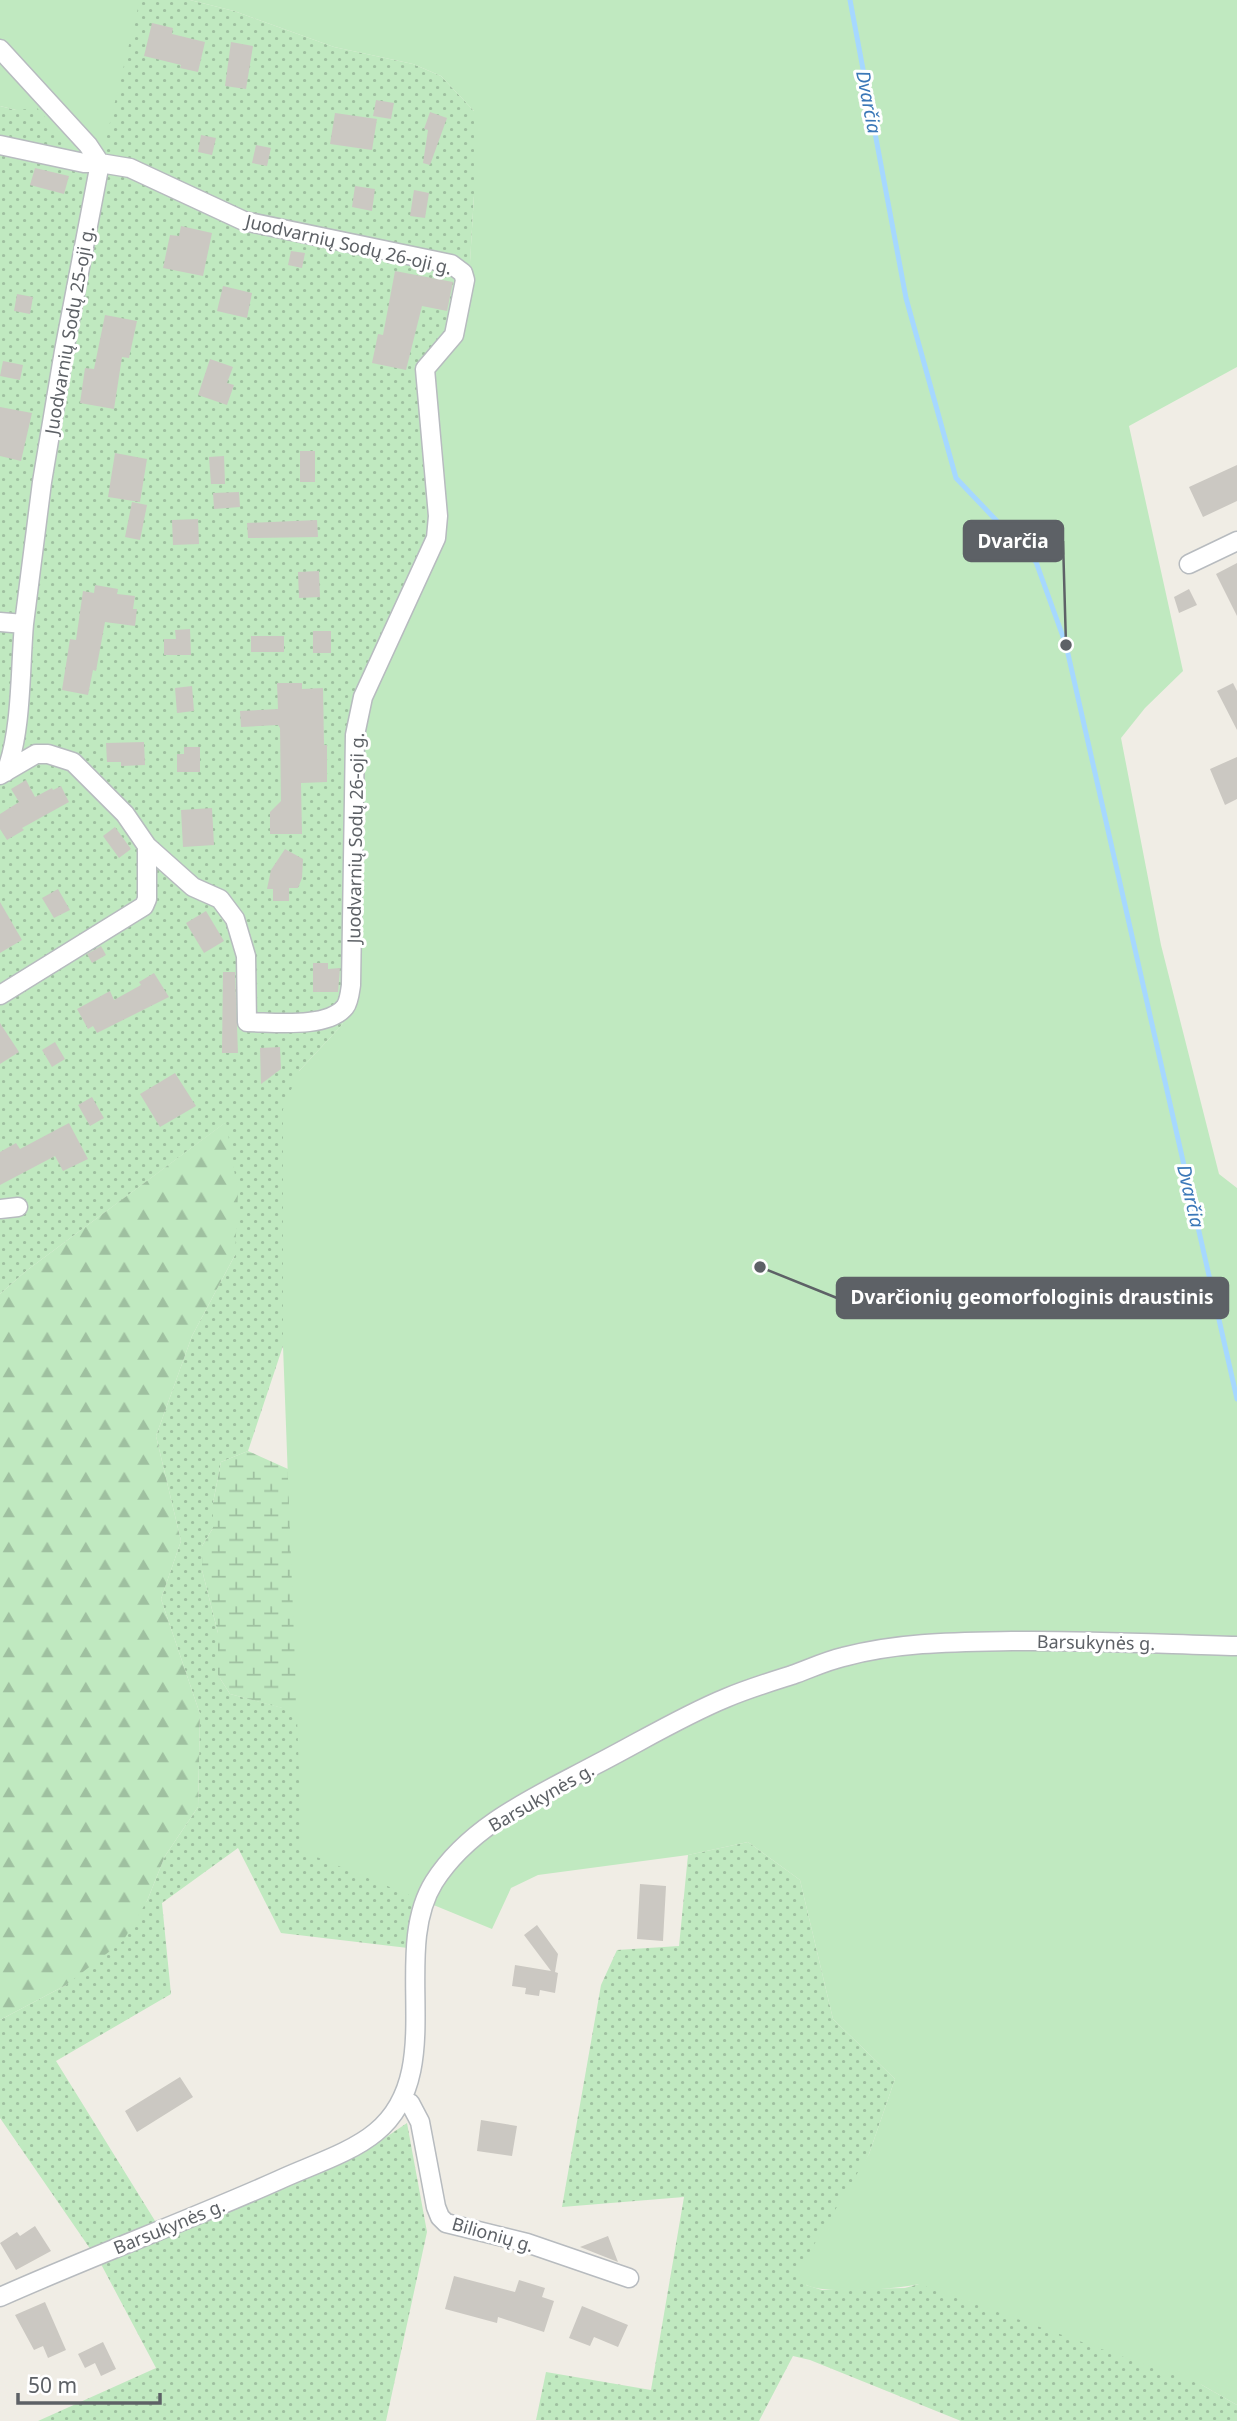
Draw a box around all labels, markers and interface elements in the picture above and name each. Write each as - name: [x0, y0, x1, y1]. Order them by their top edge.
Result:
- water label: Dvarčia: [850, 68, 888, 136]
- street label: Juodvarnių Sodų 26-oji g.: [242, 208, 455, 279]
- street label: Juodvarnių Sodų 25-oji g.: [39, 224, 99, 438]
- callout: Dvarčia: [964, 521, 1063, 561]
- text: Dvarčia: [977, 528, 1049, 554]
- street label: Juodvarnių Sodų 26-oji g.: [341, 732, 369, 946]
- water label: Dvarčia: [1171, 1162, 1211, 1230]
- callout: Dvarčionių geomorfologinis draustinis: [837, 1278, 1228, 1318]
- text: Dvarčionių geomorfologinis draustinis: [851, 1284, 1213, 1310]
- street label: Barsukynės g.: [1037, 1629, 1155, 1655]
- street label: Barsukynės g.: [484, 1757, 598, 1837]
- street label: Barsukynės g.: [110, 2193, 228, 2259]
- street label: Bilionių g.: [449, 2211, 537, 2257]
- scale bar: [18, 2362, 159, 2406]
- text: 50 m: [28, 2371, 77, 2399]

